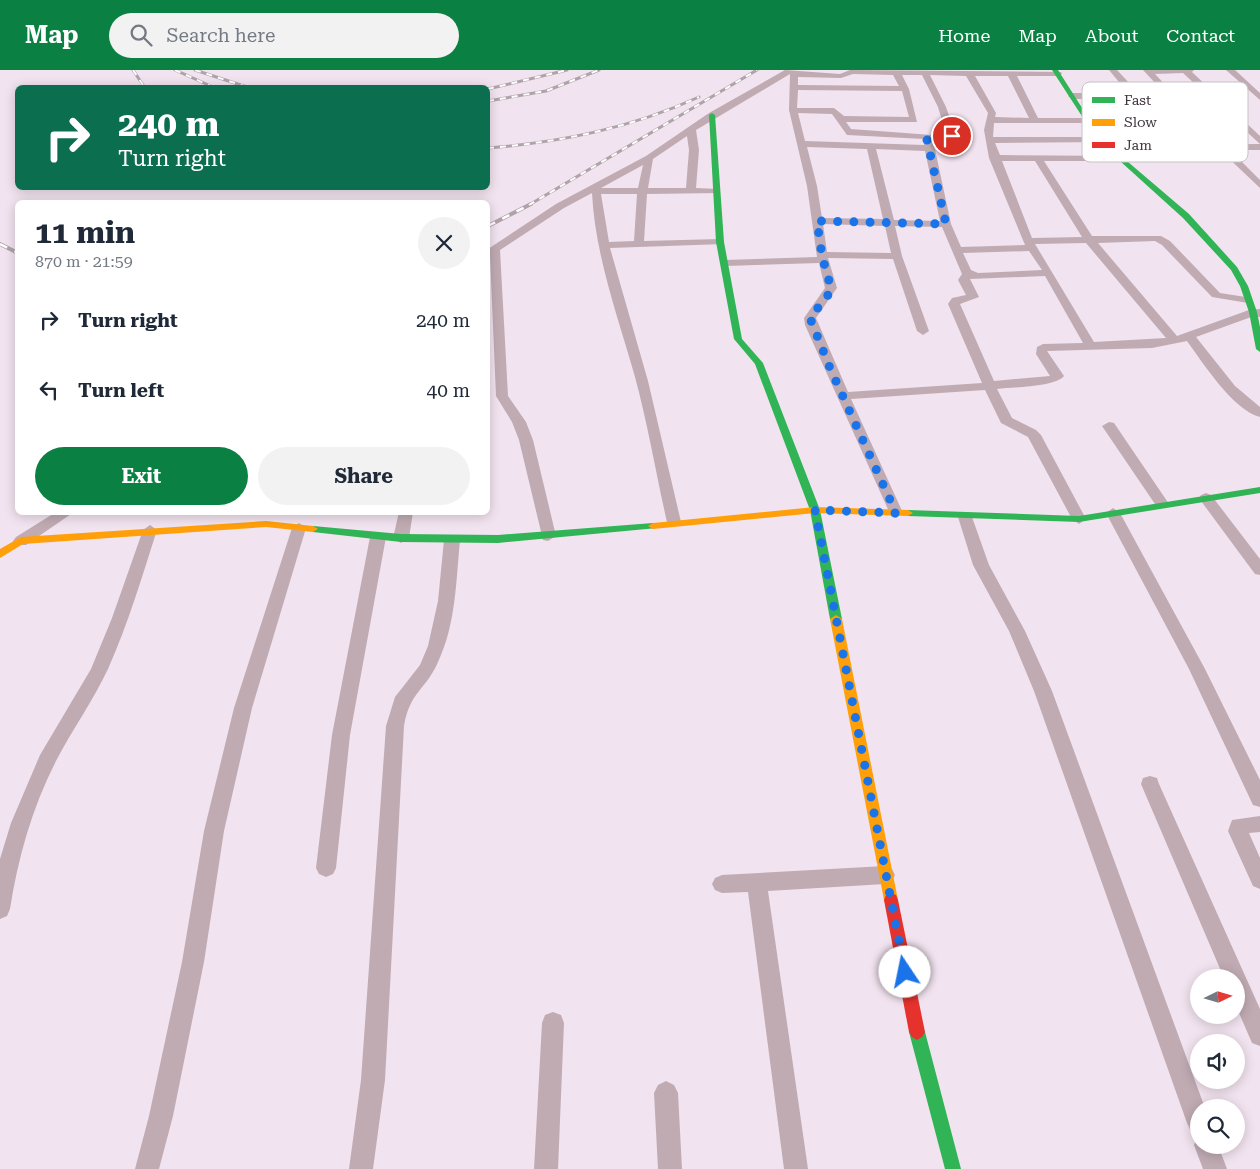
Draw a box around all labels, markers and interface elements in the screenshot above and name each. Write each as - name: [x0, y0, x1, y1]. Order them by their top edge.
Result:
- search box: [109, 13, 459, 58]
- text: Map: [25, 21, 79, 49]
- icon: search: [127, 21, 155, 49]
- text: Search here: [167, 24, 275, 47]
- text: Home: [938, 25, 990, 46]
- text: Map: [1018, 25, 1057, 46]
- text: About: [1085, 25, 1138, 46]
- text: Contact: [1166, 25, 1235, 46]
- legend: [1082, 82, 1248, 162]
- text: Fast: [1124, 92, 1151, 108]
- text: 240 m: [118, 104, 219, 145]
- icon: right: [35, 105, 100, 170]
- text: Slow: [1124, 114, 1157, 130]
- pin: [931, 115, 973, 157]
- icon: arrive: [938, 122, 966, 150]
- text: Jam: [1124, 137, 1152, 153]
- text: Turn right: [118, 146, 226, 171]
- text: 11 min: [35, 215, 135, 250]
- button: close: [418, 217, 470, 269]
- text: 870 m · 21:59: [35, 252, 133, 271]
- icon: right: [35, 306, 63, 334]
- text: Turn right: [78, 309, 178, 332]
- text: 240 m: [416, 309, 470, 332]
- icon: left: [35, 376, 63, 404]
- text: Turn left: [78, 379, 164, 402]
- text: 40 m: [427, 379, 470, 402]
- button: Exit: [35, 447, 248, 505]
- button: Share: [258, 447, 470, 505]
- position arrow: [878, 945, 930, 997]
- north arrow: [1190, 969, 1245, 1024]
- map controls: [1190, 969, 1245, 1154]
- button: sound: [1190, 1034, 1245, 1089]
- button: search: [1190, 1099, 1245, 1154]

